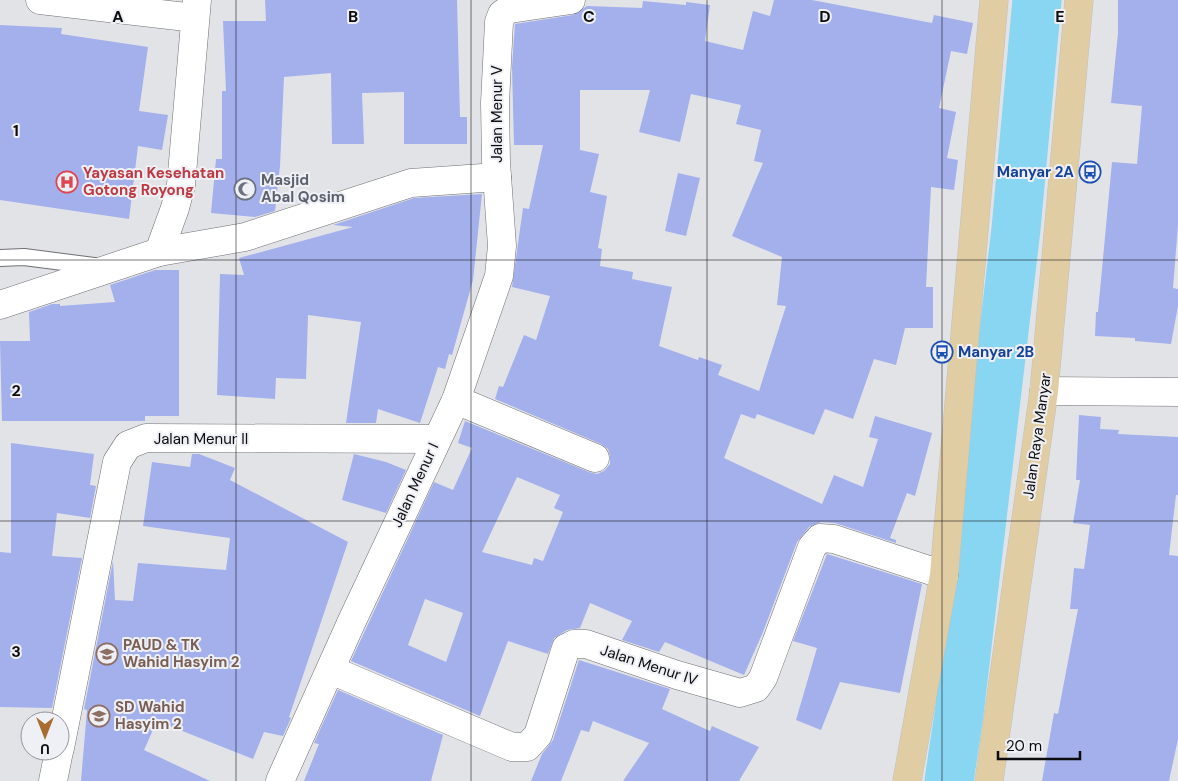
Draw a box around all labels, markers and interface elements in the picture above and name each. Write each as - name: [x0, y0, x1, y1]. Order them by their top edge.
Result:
- text: A: [112, 6, 124, 27]
- text: B: [348, 6, 358, 27]
- text: C: [583, 6, 595, 27]
- text: D: [819, 6, 831, 27]
- text: E: [1055, 6, 1065, 27]
- street label: Jalan Menur V: [487, 65, 507, 163]
- text: 1: [13, 120, 19, 141]
- bus stop icon: Manyar 2A: [1078, 160, 1102, 184]
- place label: Manyar 2A: [997, 162, 1074, 182]
- place label: Yayasan Kesehatan Gotong Royong: [83, 163, 224, 200]
- hospital icon: Yayasan Kesehatan Gotong Royong: [55, 170, 79, 194]
- place label: Masjid Abal Qosim: [261, 170, 345, 207]
- mosque icon: Masjid Abal Qosim: [233, 177, 257, 201]
- bus stop icon: Manyar 2B: [930, 340, 954, 364]
- place label: Manyar 2B: [958, 342, 1034, 362]
- street label: Jalan Raya Manyar: [1018, 371, 1056, 500]
- text: 2: [11, 380, 21, 401]
- street label: Jalan Menur II: [154, 429, 248, 449]
- street label: Jalan Menur I: [387, 439, 443, 531]
- place label: PAUD & TK Wahid Hasyim 2: [123, 635, 240, 672]
- street label: Jalan Menur IV: [598, 640, 700, 690]
- text: 3: [11, 641, 21, 662]
- school or university icon: PAUD & TK Wahid Hasyim 2: [95, 642, 119, 666]
- place label: SD Wahid Hasyim 2: [115, 697, 185, 734]
- school or university icon: SD Wahid Hasyim 2: [87, 704, 111, 728]
- north arrow: [20, 711, 70, 761]
- scale bar: [998, 728, 1080, 760]
- text: 20 m: [1006, 736, 1042, 756]
- text: U: [40, 740, 50, 758]

